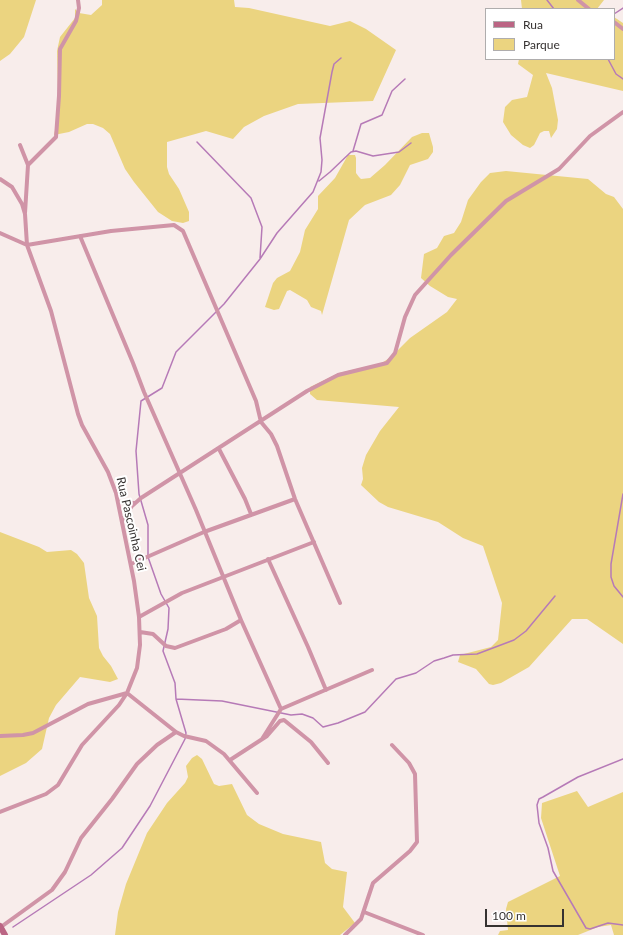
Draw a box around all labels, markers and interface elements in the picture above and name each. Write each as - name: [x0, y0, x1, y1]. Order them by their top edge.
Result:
- legend: [485, 8, 615, 60]
- text: Rua: [523, 17, 543, 32]
- text: Parque: [523, 37, 560, 52]
- street label: Rua Pascoinha Cei: [113, 476, 149, 572]
- scale bar: [487, 901, 566, 927]
- text: 100 m: [492, 908, 526, 923]

